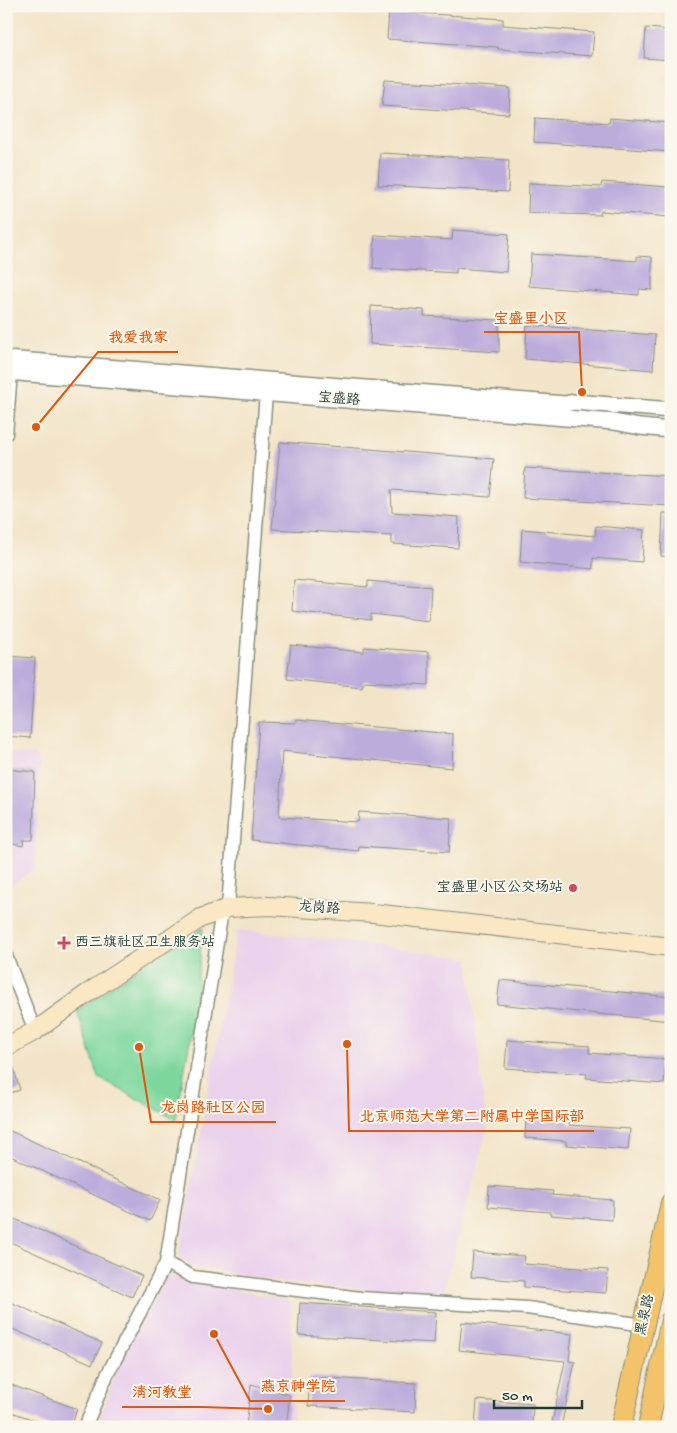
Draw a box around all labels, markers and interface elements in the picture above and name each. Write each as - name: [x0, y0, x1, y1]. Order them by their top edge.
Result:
- callout: 宝盛里小区: [484, 302, 579, 332]
- text: 宝盛里小区: [493, 310, 569, 329]
- callout: 我爱我家: [98, 322, 178, 352]
- text: 我爱我家: [108, 330, 168, 348]
- street label: 宝盛路: [317, 389, 361, 410]
- place label: 宝盛里小区公交场站: [437, 879, 563, 897]
- marker: 宝盛里小区公交场站: [567, 882, 579, 894]
- street label: 龙岗路: [297, 898, 341, 919]
- place label: 西三旗社区卫生服务站: [75, 935, 215, 952]
- marker: 西三旗社区卫生服务站: [57, 936, 71, 950]
- callout: 龙岗路社区公园: [151, 1092, 276, 1122]
- text: 龙岗路社区公园: [160, 1100, 266, 1118]
- callout: 北京师范大学第二附属中学国际部: [349, 1101, 594, 1131]
- text: 北京师范大学第二附属中学国际部: [359, 1109, 585, 1127]
- street label: 黑泉路: [632, 1292, 659, 1337]
- callout: 燕京神学院: [250, 1371, 345, 1401]
- callout: 清河教堂: [122, 1377, 202, 1407]
- text: 燕京神学院: [260, 1378, 336, 1397]
- scale bar: [494, 1378, 582, 1410]
- text: 清河教堂: [132, 1385, 192, 1403]
- text: 50 m: [502, 1388, 533, 1406]

